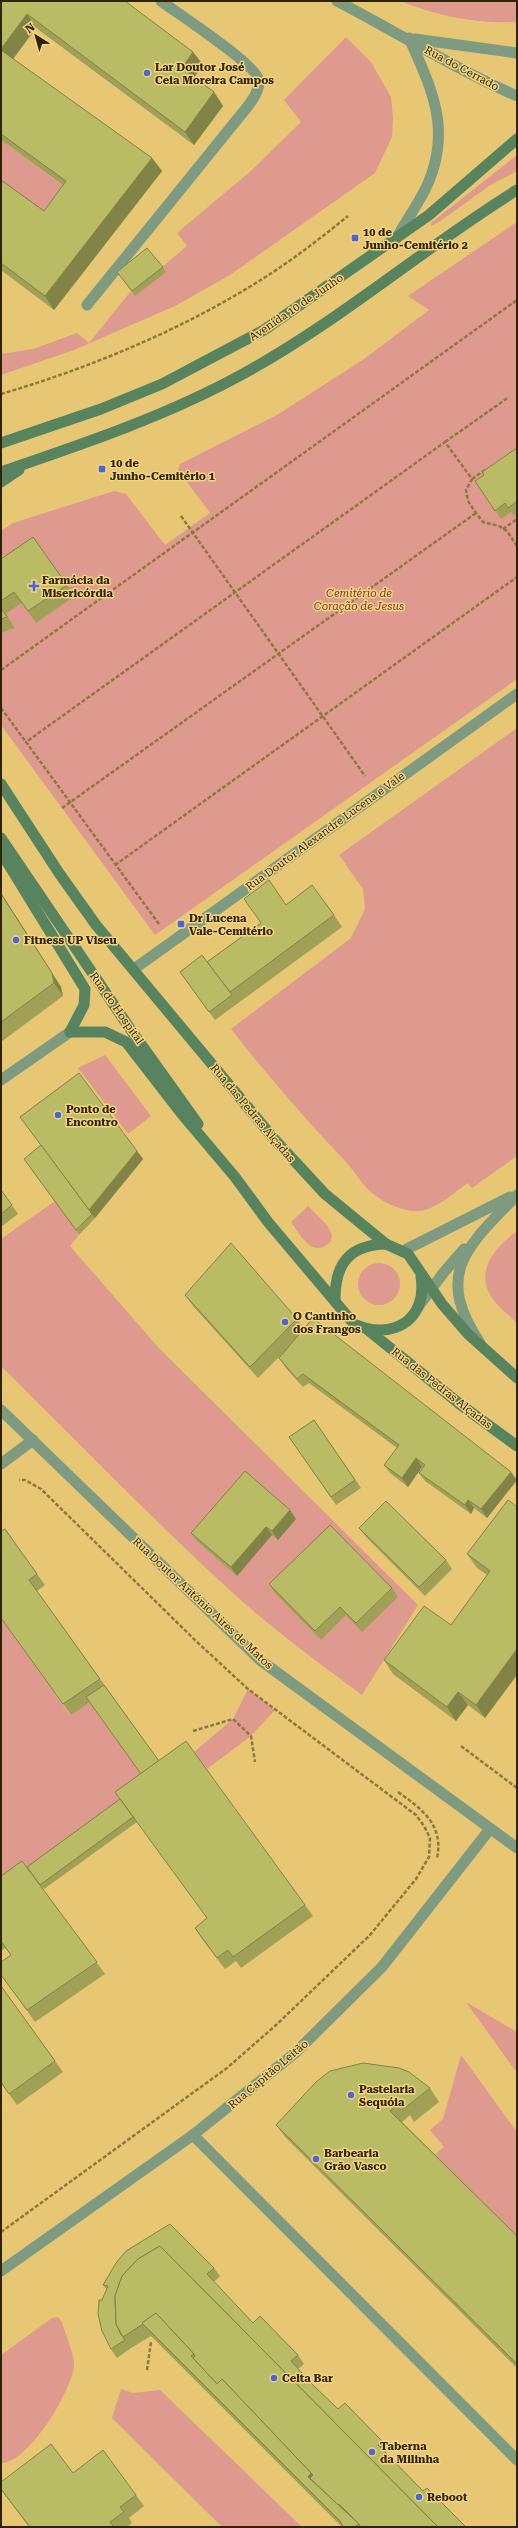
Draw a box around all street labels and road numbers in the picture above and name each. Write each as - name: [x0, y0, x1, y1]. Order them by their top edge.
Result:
- street label: Rua do Cerrado: [422, 43, 501, 94]
- street label: Avenida 10 de Junho: [247, 271, 346, 344]
- street label: Rua Doutor Alexandre Lucena e Vale: [243, 769, 407, 893]
- street label: Rua do Hospital: [87, 970, 147, 1047]
- street label: Rua das Pedras Alçadas: [208, 1062, 297, 1165]
- street label: Rua das Pedras Alçadas: [389, 1345, 495, 1432]
- street label: Rua Doutor António Aires de Matos: [130, 1535, 275, 1672]
- street label: Rua Capitão Leitão: [226, 2037, 311, 2112]

